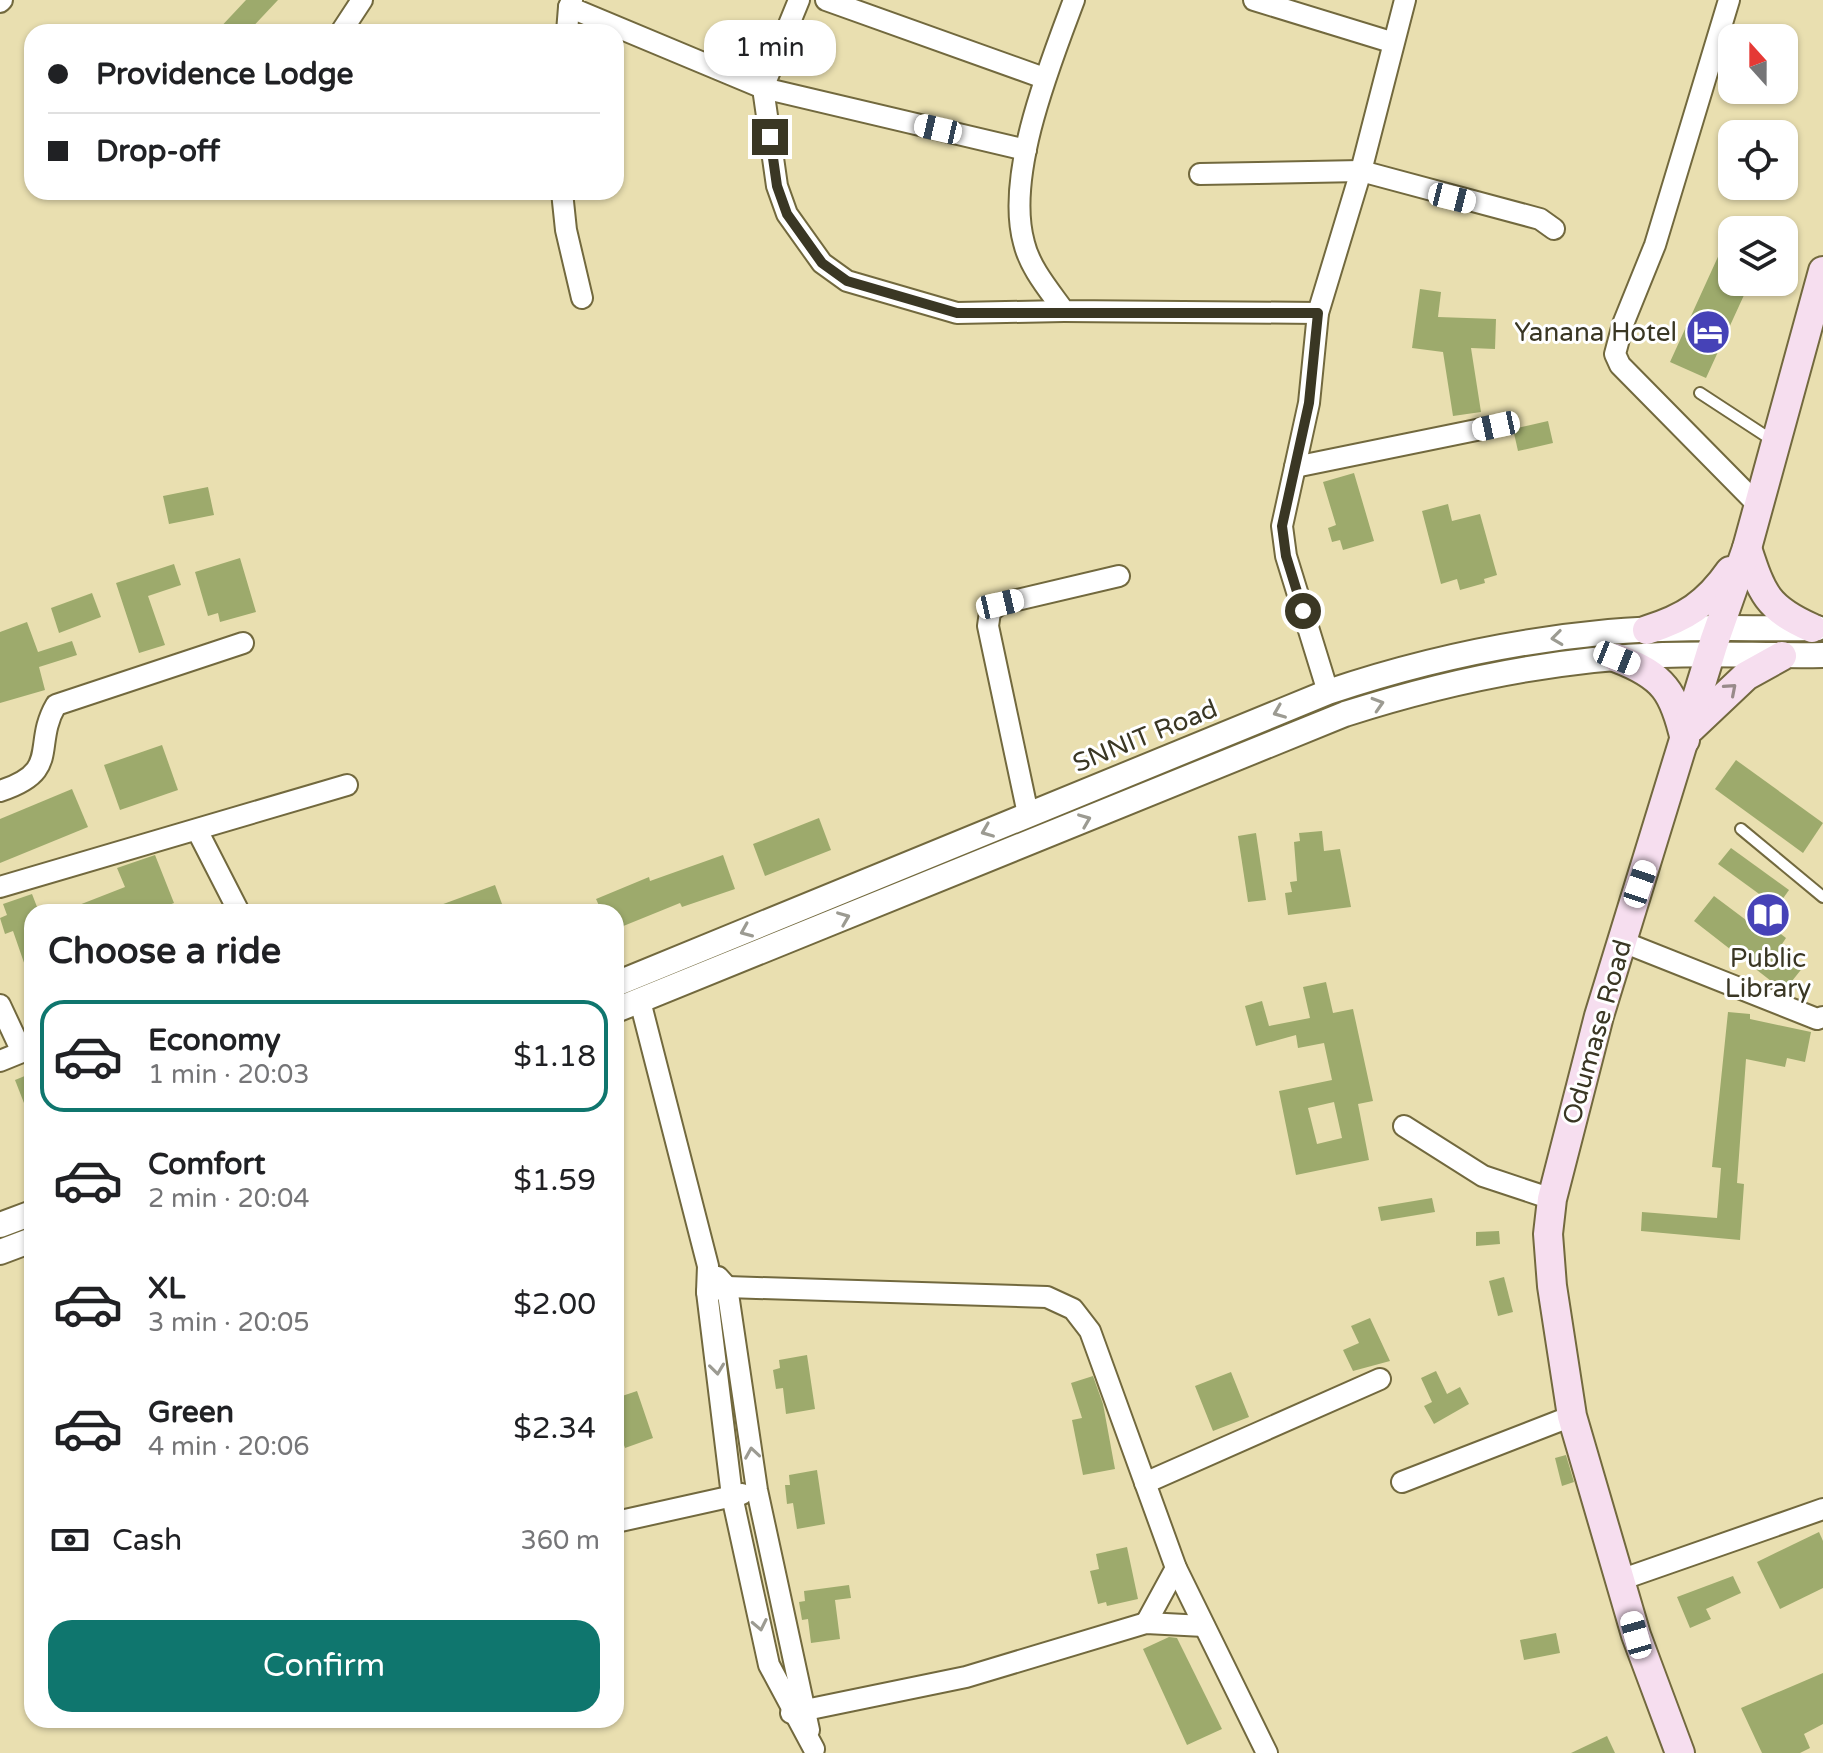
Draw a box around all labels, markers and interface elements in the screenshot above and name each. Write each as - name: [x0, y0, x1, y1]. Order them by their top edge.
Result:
- callout: 1 min: [704, 21, 836, 77]
- north arrow: [1718, 24, 1798, 104]
- map controls: [1718, 24, 1798, 296]
- text: 1 min: [735, 32, 805, 63]
- text: Providence Lodge: [96, 56, 354, 93]
- car: [912, 112, 964, 146]
- route end: [752, 119, 788, 155]
- button: locate: [1718, 120, 1798, 200]
- text: Drop-off: [96, 133, 220, 170]
- car: [1426, 181, 1478, 215]
- button: layers: [1718, 216, 1798, 296]
- hotel icon: Yanana Hotel: [1684, 308, 1732, 356]
- place label: Yanana Hotel: [1514, 317, 1677, 348]
- car: [1470, 409, 1522, 443]
- car: [974, 587, 1026, 621]
- route start: [1285, 593, 1321, 629]
- one-way arrow: [1550, 630, 1563, 647]
- car: [1590, 638, 1644, 678]
- one-way arrow: [1722, 684, 1737, 698]
- street label: SNNIT Road: [1068, 693, 1222, 779]
- one-way arrow: [1371, 697, 1385, 713]
- one-way arrow: [1273, 703, 1287, 719]
- one-way arrow: [1077, 813, 1091, 830]
- one-way arrow: [980, 821, 994, 838]
- car: [1621, 857, 1659, 911]
- library icon: Public Library: [1744, 891, 1792, 939]
- one-way arrow: [836, 911, 850, 928]
- one-way arrow: [740, 921, 754, 938]
- text: Choose a ride: [48, 930, 281, 973]
- street label: Odumase Road: [1556, 936, 1638, 1128]
- place label: Public Library: [1725, 943, 1811, 1004]
- icon: car: [52, 1020, 124, 1092]
- text: Economy: [148, 1022, 281, 1059]
- text: $1.18: [513, 1038, 596, 1075]
- text: 1 min · 20:03: [148, 1059, 310, 1090]
- icon: car: [52, 1144, 124, 1216]
- text: Comfort: [148, 1146, 266, 1183]
- text: $1.59: [513, 1162, 596, 1199]
- text: 2 min · 20:04: [148, 1183, 310, 1214]
- icon: car: [52, 1268, 124, 1340]
- text: XL: [148, 1270, 185, 1307]
- text: $2.00: [513, 1286, 596, 1323]
- text: 3 min · 20:05: [148, 1307, 310, 1338]
- one-way arrow: [708, 1362, 725, 1376]
- icon: car: [52, 1392, 124, 1464]
- text: Green: [148, 1394, 234, 1431]
- text: $2.34: [513, 1410, 596, 1447]
- text: 4 min · 20:06: [148, 1431, 310, 1462]
- one-way arrow: [744, 1446, 761, 1460]
- icon: cash: [48, 1518, 92, 1562]
- text: Cash: [112, 1522, 182, 1559]
- text: 360 m: [520, 1525, 600, 1556]
- car: [1618, 1609, 1654, 1661]
- one-way arrow: [751, 1618, 768, 1632]
- button: Confirm: [48, 1620, 600, 1712]

